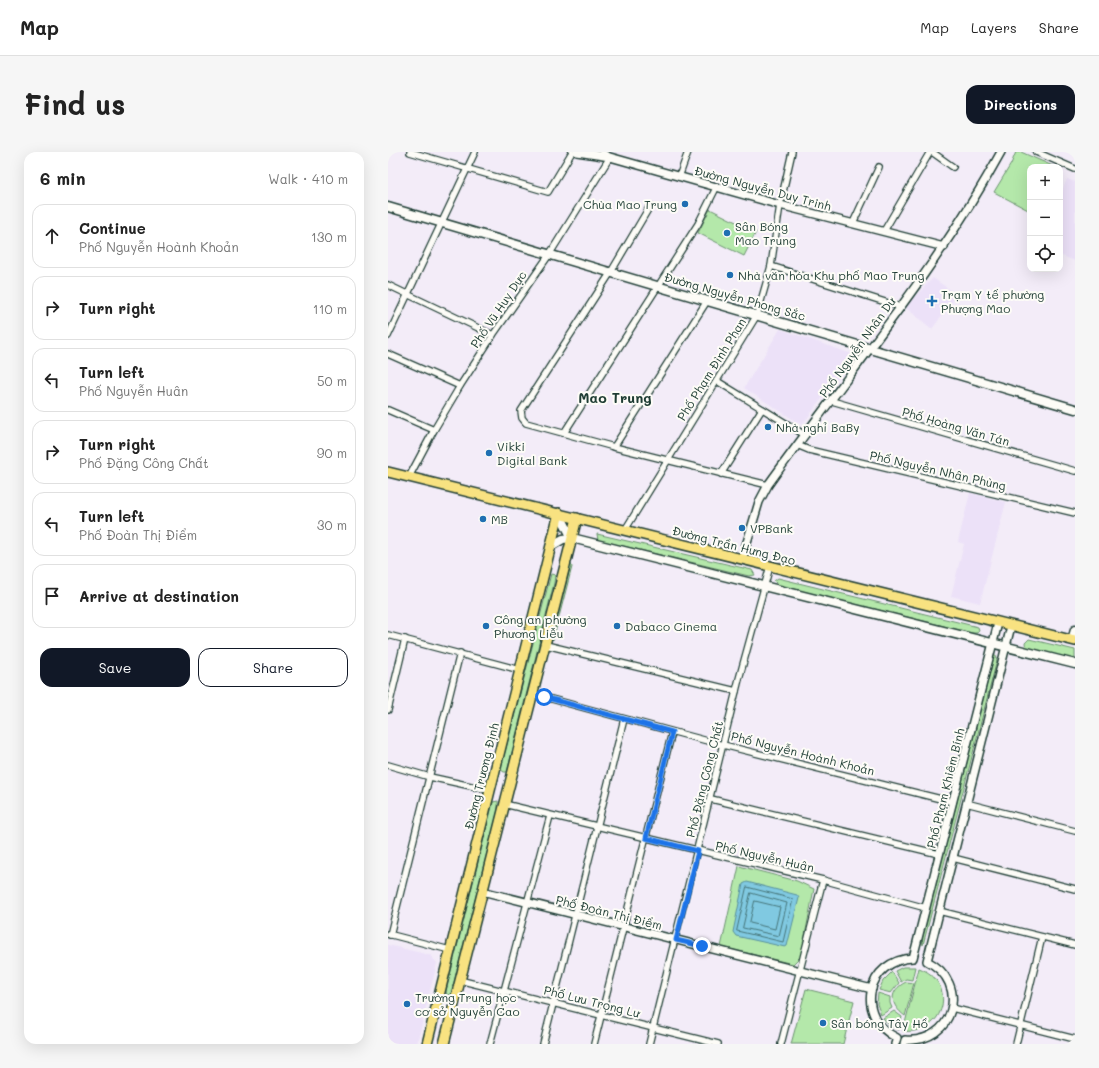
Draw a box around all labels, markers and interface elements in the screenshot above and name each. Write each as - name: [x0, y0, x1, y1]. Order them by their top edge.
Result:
- text: Map: [20, 15, 59, 40]
- text: Map: [920, 18, 949, 37]
- text: Layers: [971, 18, 1017, 37]
- text: Share: [1039, 18, 1079, 37]
- button: Directions: [966, 85, 1075, 124]
- text: Find us: [24, 86, 125, 122]
- street label: Đường Nguyễn Duy Trinh: [693, 162, 833, 214]
- map controls: [1027, 164, 1063, 272]
- button: +: [1027, 164, 1063, 200]
- text: 6 min: [40, 167, 85, 189]
- text: Walk · 410 m: [268, 170, 348, 187]
- place label: Chùa Mao Trung: [583, 196, 677, 212]
- marker: Chùa Mao Trung: [680, 199, 690, 209]
- button: −: [1027, 200, 1063, 236]
- text: Continue: [79, 218, 146, 238]
- place label: Sân Bóng Mao Trung: [735, 218, 796, 248]
- icon: ahead: [41, 225, 63, 247]
- text: 130 m: [311, 228, 347, 245]
- marker: Sân Bóng Mao Trung: [722, 228, 732, 238]
- button: locate: [1027, 236, 1063, 272]
- text: Phố Nguyễn Hoành Khoản: [79, 238, 239, 255]
- street label: Phố Vũ Huy Dực: [466, 267, 530, 351]
- place label: Nhà văn hóa Khu phố Mao Trung: [738, 267, 924, 283]
- street label: Đường Nguyễn Phong Sắc: [662, 268, 808, 324]
- marker: Nhà văn hóa Khu phố Mao Trung: [725, 270, 735, 280]
- place label: Trạm Y tế phường Phượng Mao: [941, 286, 1044, 316]
- street label: Phố Nguyễn Nhân Dư: [815, 293, 899, 400]
- marker: Trạm Y tế phường Phượng Mao: [926, 295, 938, 307]
- icon: right: [41, 297, 63, 319]
- text: Turn right: [79, 298, 156, 318]
- text: 110 m: [313, 300, 347, 317]
- street label: Phố Phạm Đình Phan: [673, 315, 749, 423]
- text: Turn left: [79, 362, 144, 382]
- icon: left: [41, 369, 63, 391]
- text: 50 m: [317, 372, 347, 389]
- text: Phố Nguyễn Huân: [79, 382, 188, 399]
- district label: Mao Trung: [578, 388, 652, 407]
- street label: Phố Hoàng Văn Tán: [900, 403, 1012, 449]
- place label: Nhà nghỉ BaBy: [776, 419, 860, 435]
- marker: Nhà nghỉ BaBy: [763, 422, 773, 432]
- text: Turn right: [79, 434, 156, 454]
- place label: Vikki Digital Bank: [497, 438, 567, 468]
- icon: right: [41, 441, 63, 463]
- text: 90 m: [317, 444, 347, 461]
- street label: Phố Nguyễn Nhân Phùng: [868, 447, 1008, 493]
- marker: Vikki Digital Bank: [484, 448, 494, 458]
- text: Phố Đặng Công Chất: [79, 454, 209, 471]
- text: Turn left: [79, 506, 144, 526]
- place label: MB: [491, 511, 508, 527]
- icon: left: [41, 513, 63, 535]
- marker: MB: [478, 514, 488, 524]
- text: 30 m: [317, 516, 347, 533]
- place label: VPBank: [750, 520, 793, 536]
- street label: Đường Trần Hưng Đạo: [671, 522, 797, 568]
- marker: VPBank: [737, 523, 747, 533]
- text: Phố Đoàn Thị Điểm: [79, 526, 197, 543]
- icon: arrive: [41, 585, 63, 607]
- text: Arrive at destination: [79, 586, 239, 606]
- place label: Công an phường Phương Liễu: [494, 611, 587, 641]
- place label: Dabaco Cinema: [625, 618, 717, 634]
- marker: Công an phường Phương Liễu: [481, 621, 491, 631]
- marker: Dabaco Cinema: [612, 621, 622, 631]
- button: Save: [40, 648, 190, 687]
- button: Share: [198, 648, 348, 687]
- route start: [535, 688, 553, 706]
- street label: Phố Đặng Công Chất: [682, 719, 726, 839]
- street label: Đường Trương Định: [460, 721, 502, 831]
- street label: Phố Phạm Khiêm Bính: [922, 726, 968, 850]
- street label: Phố Nguyễn Hoành Khoản: [730, 727, 876, 779]
- street label: Phố Nguyễn Huân: [714, 837, 816, 875]
- street label: Phố Đoàn Thị Điểm: [554, 891, 664, 933]
- route end: [693, 937, 711, 955]
- street label: Phố Lưu Trọng Lư: [542, 981, 642, 1021]
- place label: Trường Trung học cơ sở Nguyễn Cao: [415, 989, 520, 1019]
- marker: Trường Trung học cơ sở Nguyễn Cao: [402, 999, 412, 1009]
- place label: Sân bóng Tây Hồ: [831, 1015, 928, 1031]
- marker: Sân bóng Tây Hồ: [818, 1018, 828, 1028]

